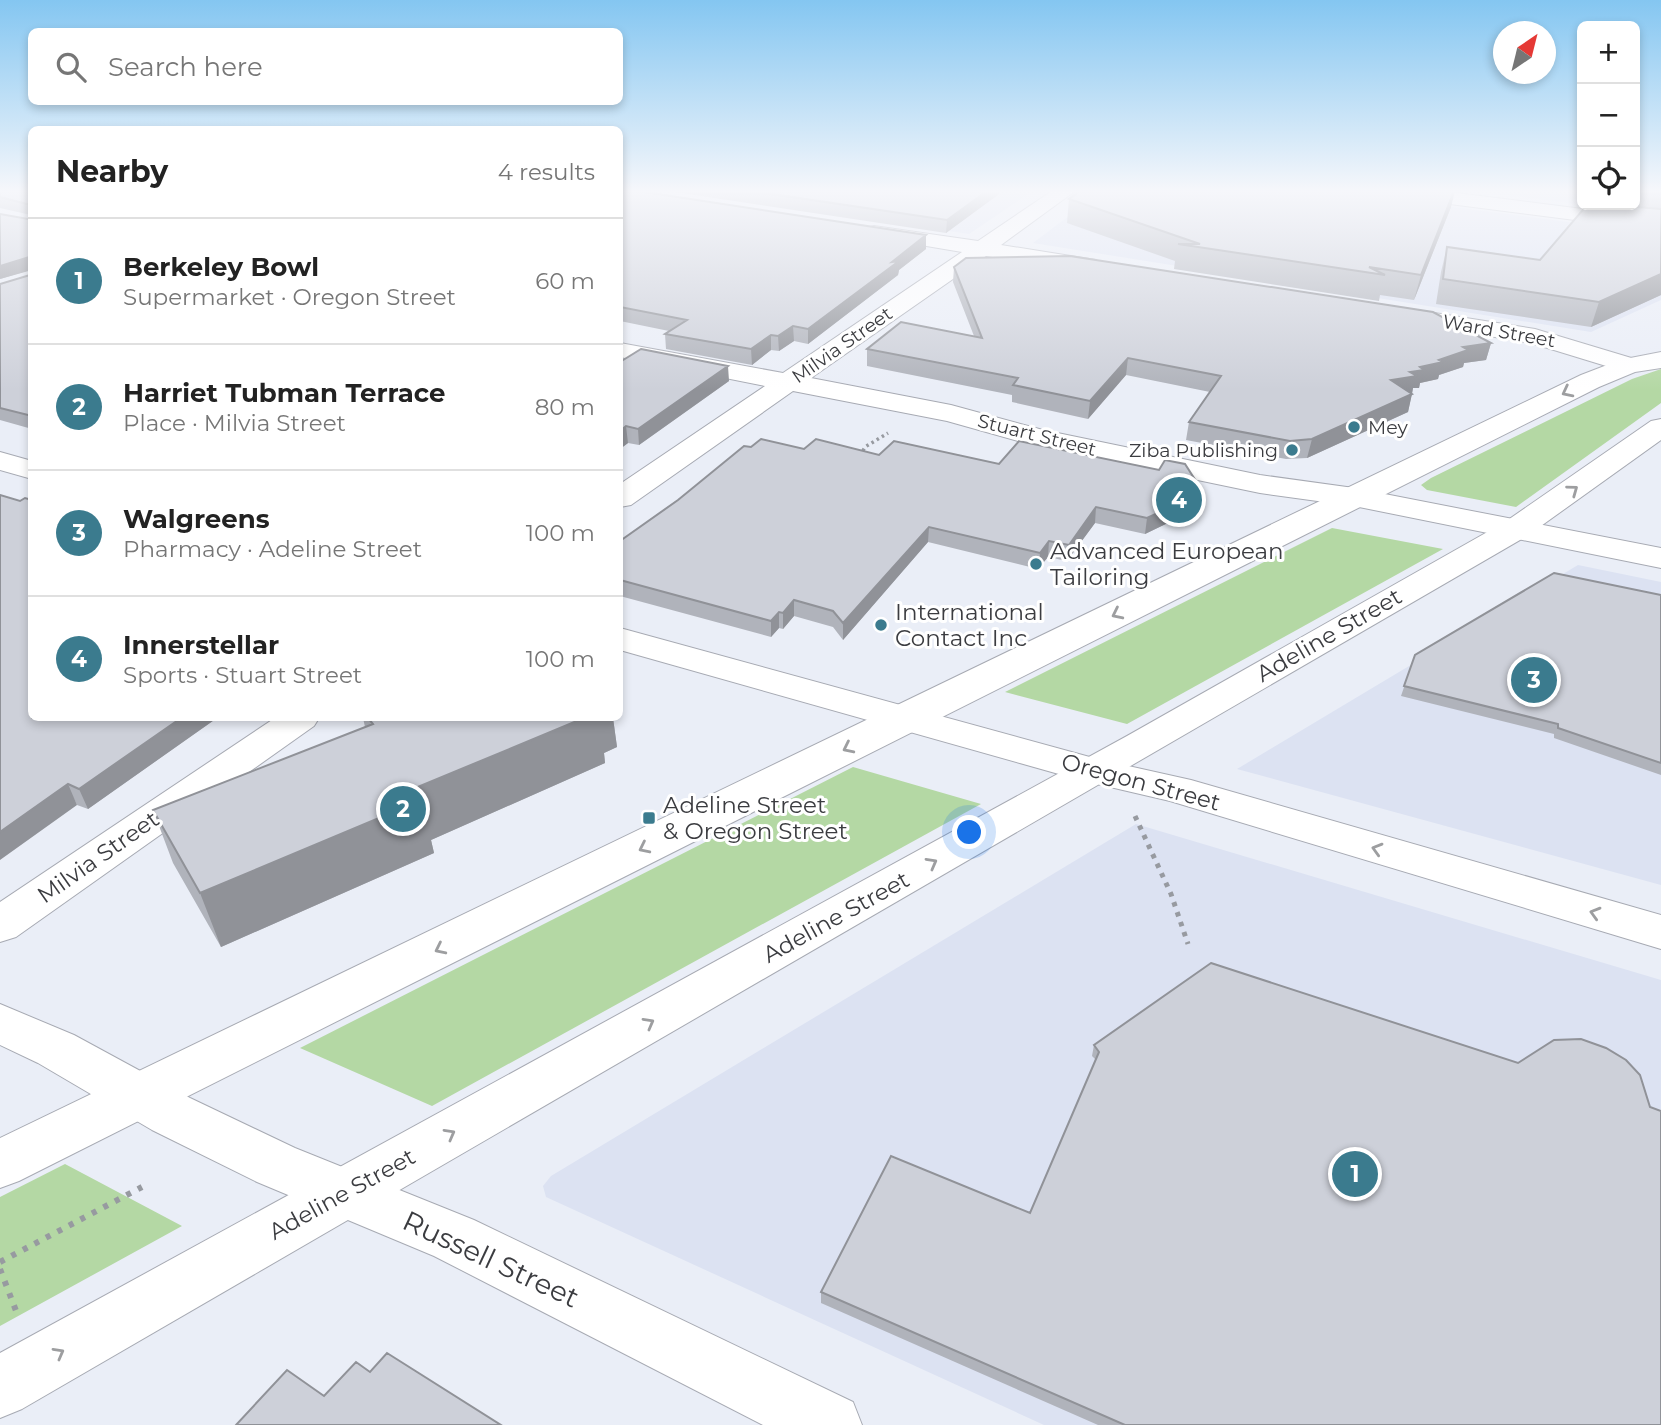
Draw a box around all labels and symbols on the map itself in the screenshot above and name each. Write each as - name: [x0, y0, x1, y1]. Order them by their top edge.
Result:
- north arrow: [1493, 21, 1556, 84]
- street label: Milvia Street: [787, 302, 897, 388]
- street label: Ward Street: [1441, 310, 1557, 352]
- one-way arrow: [1562, 384, 1574, 398]
- street label: Stuart Street: [975, 409, 1099, 461]
- place label: Mey: [1368, 416, 1408, 439]
- marker: Mey: [1346, 419, 1362, 435]
- place label: Ziba Publishing: [1129, 439, 1278, 462]
- marker: Ziba Publishing: [1284, 442, 1300, 458]
- pin: 4: [1156, 474, 1202, 526]
- one-way arrow: [1565, 486, 1578, 498]
- place label: Advanced European Tailoring: [1050, 537, 1284, 591]
- marker: Advanced European Tailoring: [1028, 556, 1044, 572]
- street label: Adeline Street: [1251, 582, 1407, 688]
- place label: International Contact Inc: [895, 598, 1044, 652]
- one-way arrow: [1112, 605, 1124, 619]
- marker: International Contact Inc: [873, 617, 889, 633]
- pin: 3: [1511, 654, 1557, 706]
- one-way arrow: [843, 740, 855, 754]
- street label: Oregon Street: [1058, 747, 1224, 817]
- pin: 2: [380, 783, 426, 835]
- place label: Adeline Street & Oregon Street: [663, 791, 848, 845]
- street label: Milvia Street: [32, 805, 164, 909]
- marker: Adeline Street & Oregon Street: [641, 810, 657, 826]
- your location: [952, 815, 986, 849]
- one-way arrow: [639, 840, 651, 854]
- one-way arrow: [1371, 842, 1383, 857]
- one-way arrow: [924, 858, 937, 871]
- street label: Adeline Street: [758, 865, 914, 969]
- one-way arrow: [1590, 906, 1602, 921]
- one-way arrow: [435, 941, 447, 955]
- one-way arrow: [641, 1018, 654, 1031]
- one-way arrow: [443, 1129, 456, 1142]
- street label: Adeline Street: [264, 1142, 420, 1246]
- pin: 1: [1332, 1148, 1378, 1200]
- street label: Russell Street: [398, 1203, 584, 1315]
- one-way arrow: [52, 1348, 65, 1361]

